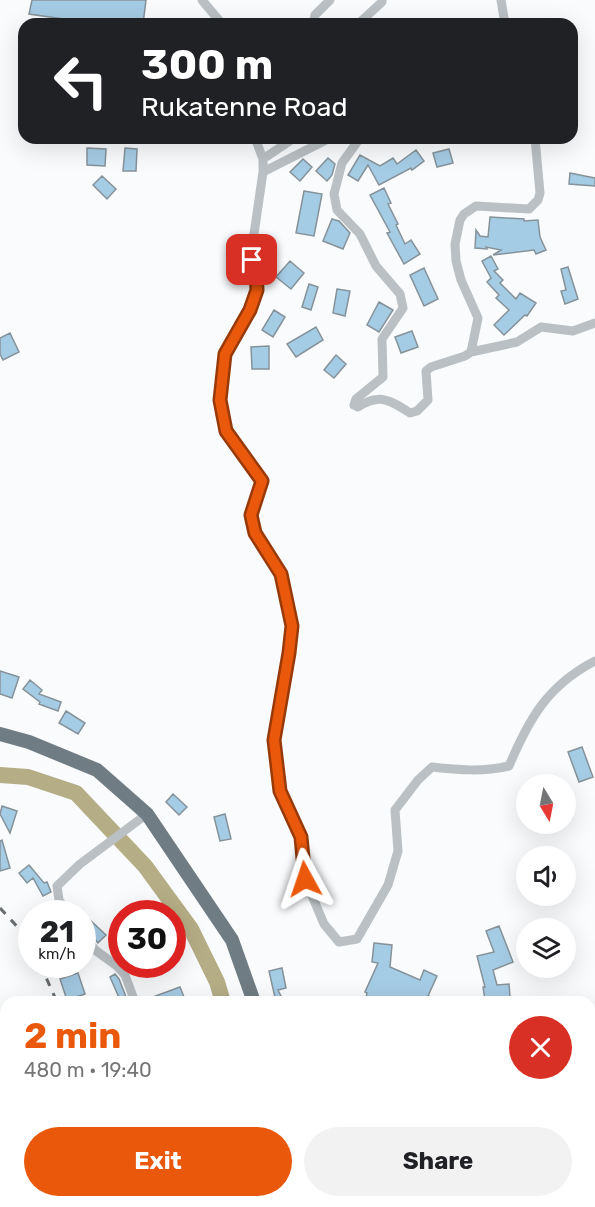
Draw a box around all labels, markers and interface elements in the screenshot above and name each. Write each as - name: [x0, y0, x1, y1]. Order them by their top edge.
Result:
- text: 300 m: [141, 40, 273, 90]
- icon: left: [42, 42, 120, 120]
- text: Rukatenne Road: [141, 91, 348, 123]
- pin: [226, 234, 277, 285]
- icon: arrive: [235, 243, 268, 276]
- north arrow: [516, 774, 576, 834]
- map controls: [516, 774, 576, 978]
- button: sound: [516, 846, 576, 906]
- position arrow: [273, 847, 337, 911]
- speed limit sign: 30: [108, 900, 186, 978]
- text: 21: [40, 914, 74, 950]
- button: layers: [516, 918, 576, 978]
- text: km/h: [38, 945, 76, 963]
- text: 2 min: [24, 1014, 122, 1057]
- button: close: [509, 1016, 572, 1079]
- text: 480 m · 19:40: [24, 1058, 152, 1082]
- button: Exit: [24, 1127, 292, 1196]
- button: Share: [304, 1127, 572, 1196]

